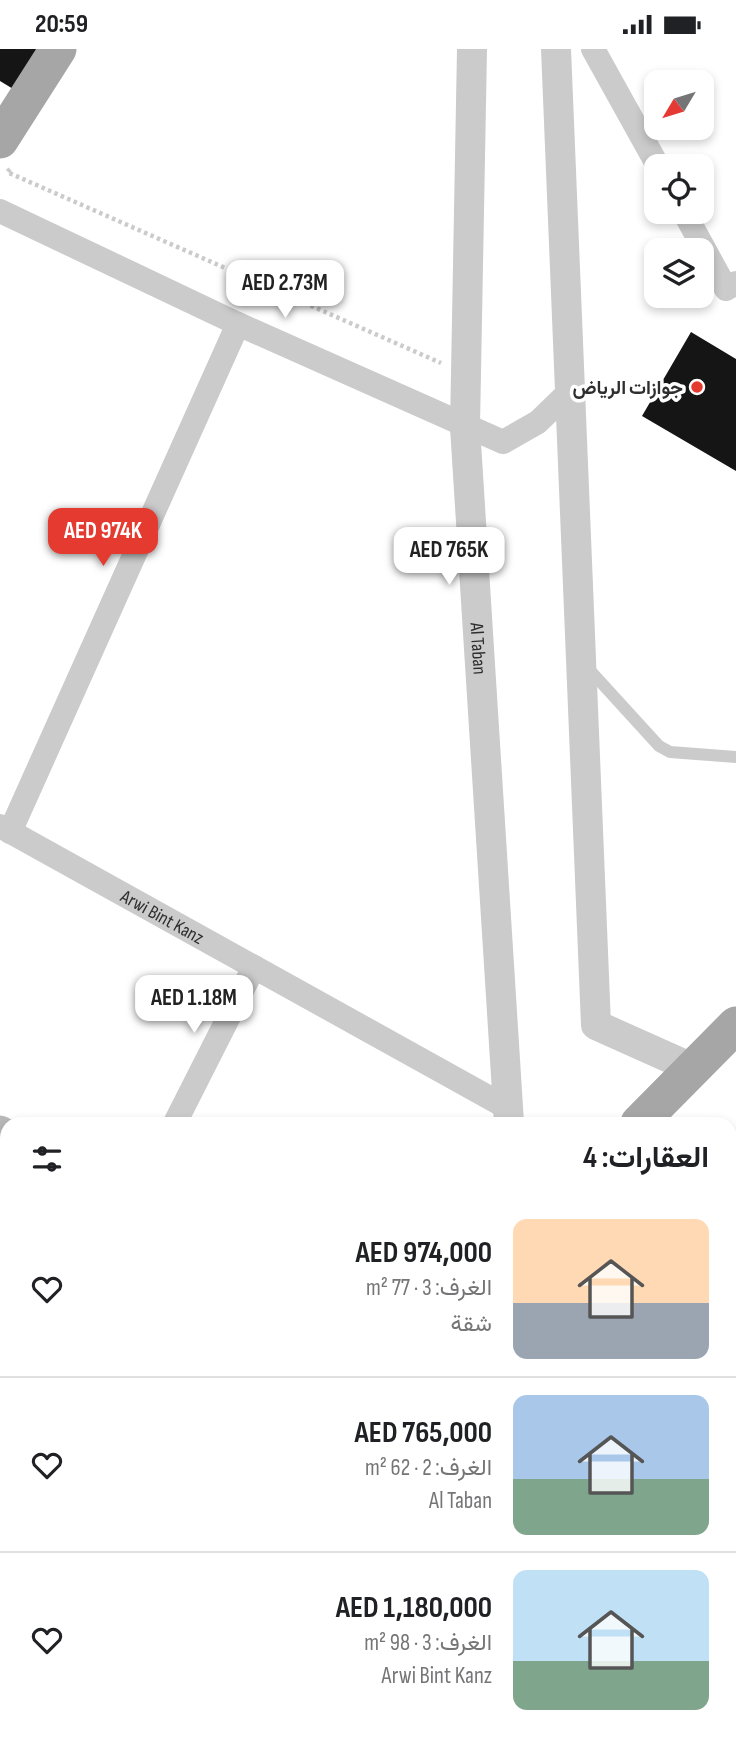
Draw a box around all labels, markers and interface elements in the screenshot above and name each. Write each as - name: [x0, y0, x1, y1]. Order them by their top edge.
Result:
- text: 20:59: [35, 9, 88, 40]
- north arrow: [644, 70, 714, 140]
- map controls: [644, 70, 714, 308]
- button: locate: [644, 154, 714, 224]
- button: layers: [644, 238, 714, 308]
- pin: AED 2.73M: [205, 261, 365, 320]
- text: AED 2.73M: [242, 269, 328, 297]
- place label: جوازات الرياض: [573, 377, 683, 400]
- marker: جوازات الرياض: [689, 379, 705, 395]
- pin: AED 974K: [31, 509, 175, 568]
- text: AED 974K: [64, 517, 142, 545]
- pin: AED 765K: [377, 527, 521, 587]
- text: AED 765K: [410, 536, 488, 564]
- street label: Al Taban: [464, 621, 491, 675]
- street label: Arwi Bint Kanz: [115, 885, 208, 950]
- pin: AED 1.18M: [114, 975, 274, 1035]
- text: AED 1.18M: [151, 984, 237, 1012]
- icon: filters: [28, 1140, 66, 1178]
- text: العقارات: 4: [583, 1140, 709, 1176]
- text: AED 974,000: [355, 1235, 492, 1271]
- icon: home: [569, 1247, 653, 1331]
- icon: heart: [28, 1270, 66, 1308]
- text: الغرف: 3 · 77 m²: [366, 1274, 492, 1302]
- text: شقة: [450, 1310, 492, 1338]
- text: AED 765,000: [355, 1415, 492, 1451]
- icon: home: [569, 1423, 653, 1507]
- icon: heart: [28, 1446, 66, 1484]
- text: الغرف: 2 · 62 m²: [365, 1454, 492, 1482]
- text: Al Taban: [429, 1487, 492, 1515]
- text: AED 1,180,000: [336, 1590, 492, 1626]
- icon: home: [569, 1598, 653, 1682]
- icon: heart: [28, 1621, 66, 1659]
- text: الغرف: 3 · 98 m²: [364, 1629, 492, 1657]
- text: Arwi Bint Kanz: [382, 1662, 492, 1690]

